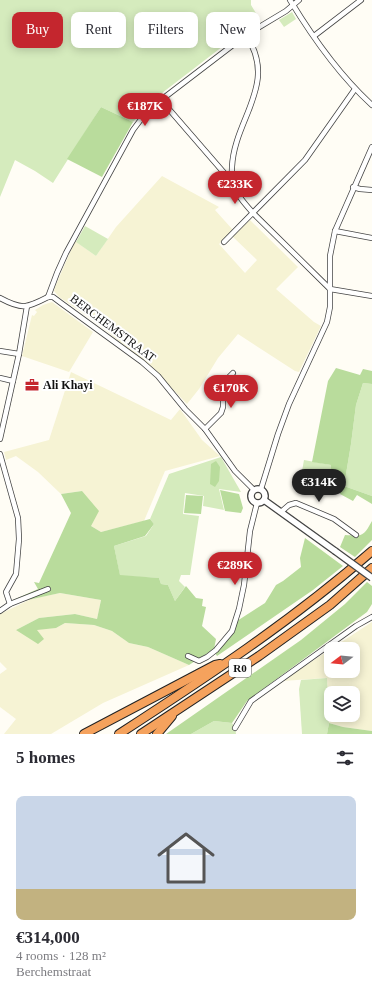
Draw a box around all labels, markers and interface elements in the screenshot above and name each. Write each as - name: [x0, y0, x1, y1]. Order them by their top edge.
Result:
- chip: Buy: [12, 12, 63, 48]
- chip: Rent: [71, 12, 126, 48]
- chip: Filters: [134, 12, 198, 48]
- chip: New: [206, 12, 260, 48]
- pin: €187K: [117, 93, 173, 127]
- text: €187K: [127, 98, 163, 113]
- pin: €233K: [207, 171, 263, 205]
- text: €233K: [217, 176, 253, 191]
- street label: BERCHEMSTRAAT: [68, 291, 159, 365]
- pin: €170K: [203, 375, 259, 409]
- office icon: Ali Khayi: [24, 377, 40, 393]
- place label: Ali Khayi: [43, 378, 93, 392]
- text: €170K: [213, 380, 249, 395]
- pin: €314K: [291, 469, 347, 503]
- text: €314K: [301, 474, 337, 489]
- pin: €289K: [207, 552, 263, 586]
- text: €289K: [217, 557, 253, 572]
- north arrow: [324, 642, 360, 678]
- map controls: [324, 642, 360, 722]
- road number: R0: [229, 659, 251, 677]
- button: layers: [324, 686, 360, 722]
- icon: filters: [334, 747, 356, 769]
- text: 5 homes: [16, 748, 75, 767]
- icon: home: [150, 822, 222, 894]
- text: €314,000: [16, 928, 80, 947]
- text: 4 rooms · 128 m²: [16, 948, 106, 963]
- text: Berchemstraat: [16, 964, 91, 979]

